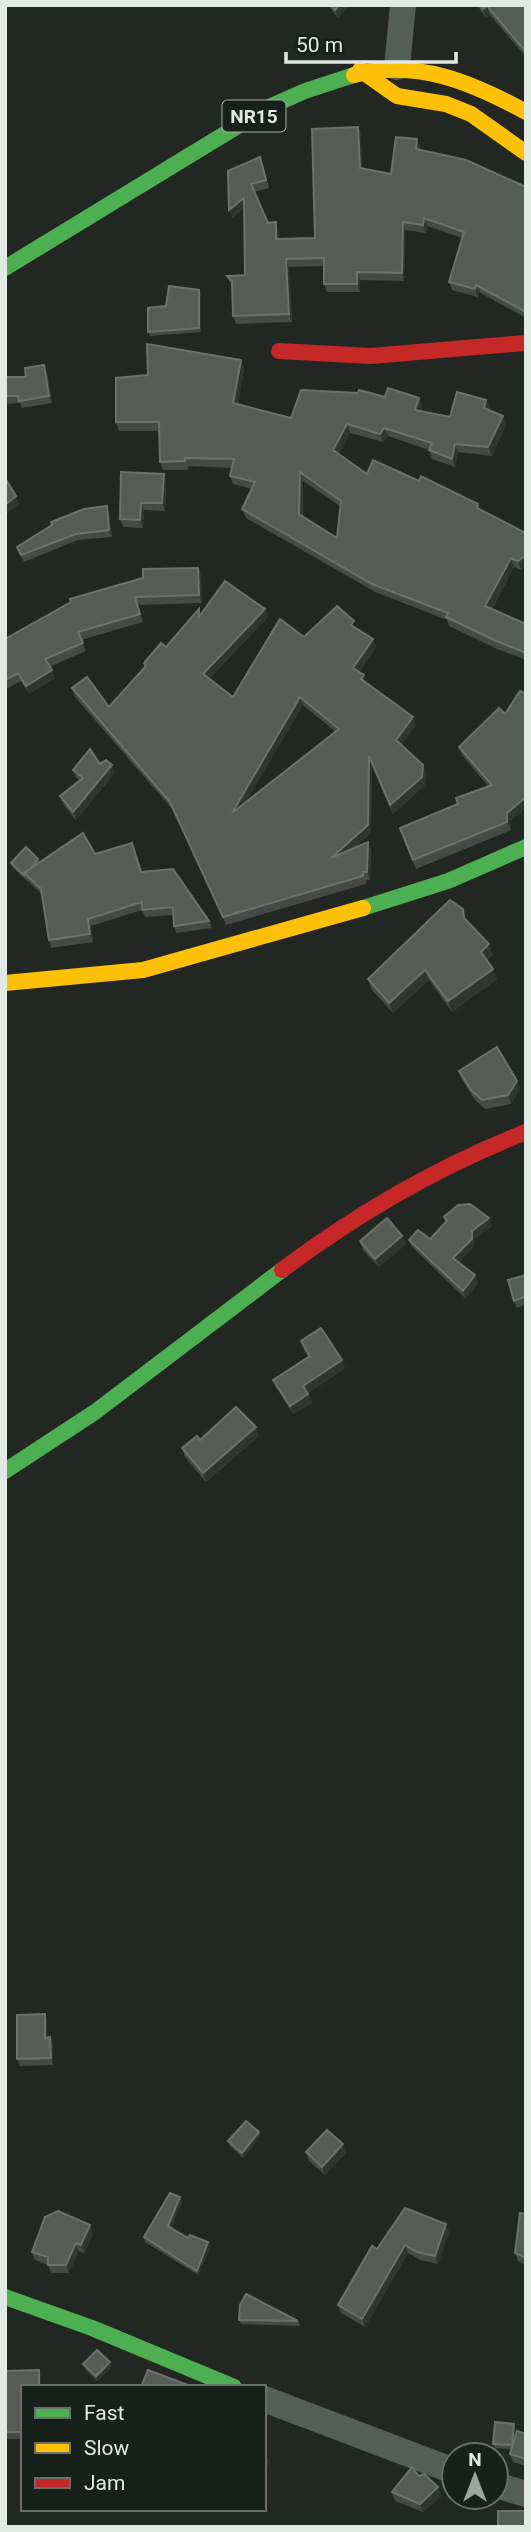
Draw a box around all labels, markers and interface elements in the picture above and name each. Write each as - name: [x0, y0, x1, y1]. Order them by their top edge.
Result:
- scale bar: [286, 21, 456, 65]
- text: 50 m: [296, 33, 343, 57]
- road number: NR15: [222, 100, 286, 132]
- legend: [21, 2385, 266, 2511]
- text: Fast: [84, 2401, 125, 2425]
- text: Slow: [84, 2436, 130, 2460]
- north arrow: [440, 2441, 510, 2511]
- text: N: [468, 2448, 482, 2471]
- text: Jam: [84, 2471, 125, 2495]

